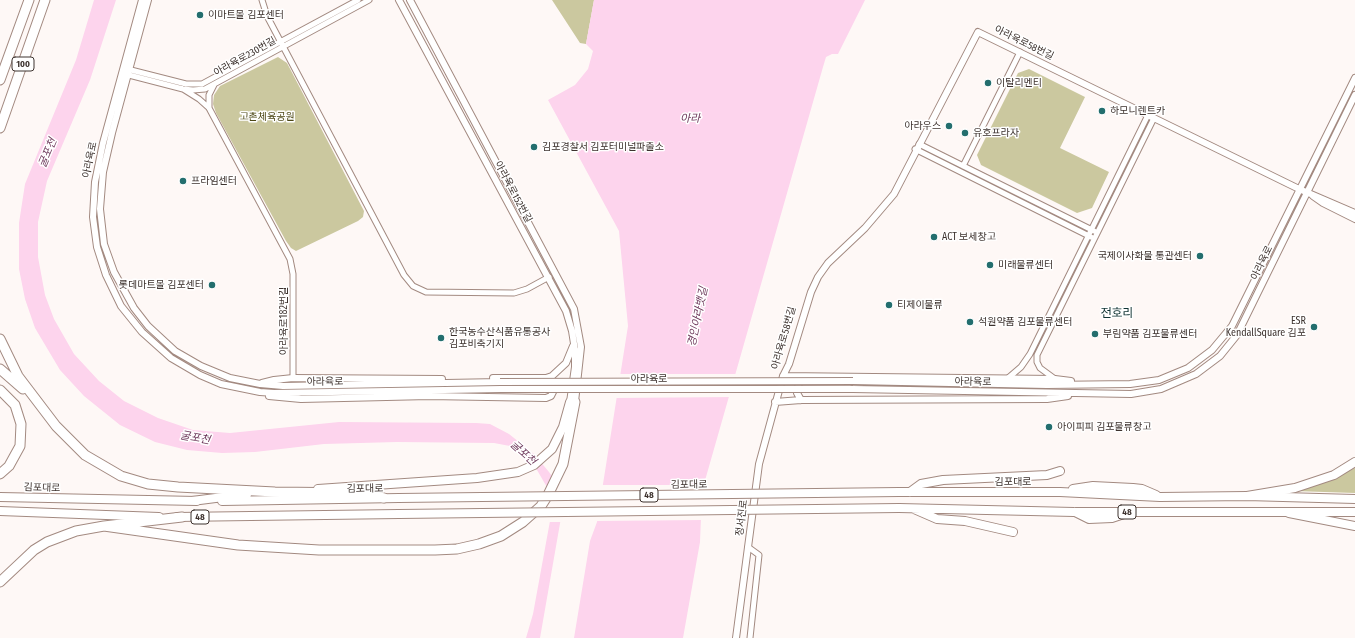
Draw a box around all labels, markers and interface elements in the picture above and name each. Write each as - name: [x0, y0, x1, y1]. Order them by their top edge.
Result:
- place label: 이마트몰 김포센터: [208, 9, 284, 21]
- marker: 이마트몰 김포센터: [195, 10, 205, 20]
- street label: 아라육로58번길: [992, 23, 1056, 63]
- street label: 아라육로230번길: [212, 35, 278, 79]
- road number: 100: [12, 57, 34, 71]
- place label: 이탈리멘티: [996, 77, 1042, 89]
- marker: 이탈리멘티: [983, 78, 993, 88]
- place label: 하모니렌트카: [1110, 105, 1165, 117]
- marker: 하모니렌트카: [1097, 106, 1107, 116]
- park label: 고촌체육공원: [239, 111, 295, 123]
- water label: 아라: [680, 112, 700, 126]
- place label: 아라우스: [904, 120, 941, 132]
- marker: 아라우스: [944, 121, 954, 131]
- place label: 유호프라자: [973, 127, 1019, 139]
- marker: 유호프라자: [960, 128, 970, 138]
- water label: 굴포천: [36, 136, 60, 170]
- street label: 아라육로: [80, 141, 100, 179]
- place label: 김포경찰서 김포터미널파출소: [542, 141, 664, 153]
- marker: 김포경찰서 김포터미널파출소: [529, 142, 539, 152]
- street label: 아라육로152번길: [492, 159, 534, 225]
- place label: 프라임센터: [191, 175, 237, 187]
- marker: 프라임센터: [178, 176, 188, 186]
- place label: ACT 보세창고: [942, 231, 996, 243]
- marker: ACT 보세창고: [929, 232, 939, 242]
- street label: 아라육로: [1249, 244, 1275, 282]
- place label: 국제이사화물 통관센터: [1098, 250, 1192, 262]
- marker: 국제이사화물 통관센터: [1195, 251, 1205, 261]
- place label: 미래물류센터: [998, 259, 1053, 271]
- marker: 미래물류센터: [985, 260, 995, 270]
- place label: 롯데마트몰 김포센터: [119, 279, 204, 291]
- marker: 롯데마트몰 김포센터: [207, 280, 217, 290]
- water label: 경인아라뱃길: [685, 286, 711, 348]
- street label: 아라육로182번길: [278, 287, 290, 355]
- place label: 티제이물류: [897, 299, 943, 311]
- marker: 티제이물류: [884, 300, 894, 310]
- street label: 아라육로58번길: [769, 305, 799, 371]
- district label: 전호리: [1100, 307, 1134, 321]
- place label: ESR KendallSquare 김포: [1226, 315, 1306, 338]
- place label: 석원약품 김포물류센터: [978, 316, 1072, 328]
- marker: 석원약품 김포물류센터: [965, 317, 975, 327]
- marker: ESR KendallSquare 김포: [1309, 322, 1319, 332]
- place label: 한국농수산식품유통공사 김포비축기지: [449, 326, 550, 350]
- place label: 부림약품 김포물류센터: [1103, 328, 1197, 340]
- marker: 부림약품 김포물류센터: [1090, 329, 1100, 339]
- marker: 한국농수산식품유통공사 김포비축기지: [436, 333, 446, 343]
- street label: 아라육로: [631, 373, 667, 385]
- street label: 아라육로: [306, 376, 344, 388]
- street label: 아라육로: [954, 376, 992, 388]
- place label: 아이피피 김포물류창고: [1057, 421, 1151, 433]
- marker: 아이피피 김포물류창고: [1044, 422, 1054, 432]
- water label: 굴포천: [179, 429, 211, 447]
- water label: 굴포천: [507, 438, 539, 468]
- street label: 김포대로: [995, 476, 1031, 488]
- street label: 김포대로: [670, 479, 708, 491]
- street label: 김포대로: [23, 481, 61, 495]
- street label: 김포대로: [346, 483, 384, 495]
- road number: 48: [640, 488, 658, 502]
- street label: 정서진로: [734, 499, 750, 537]
- road number: 48: [1118, 505, 1136, 519]
- road number: 48: [191, 510, 209, 524]

